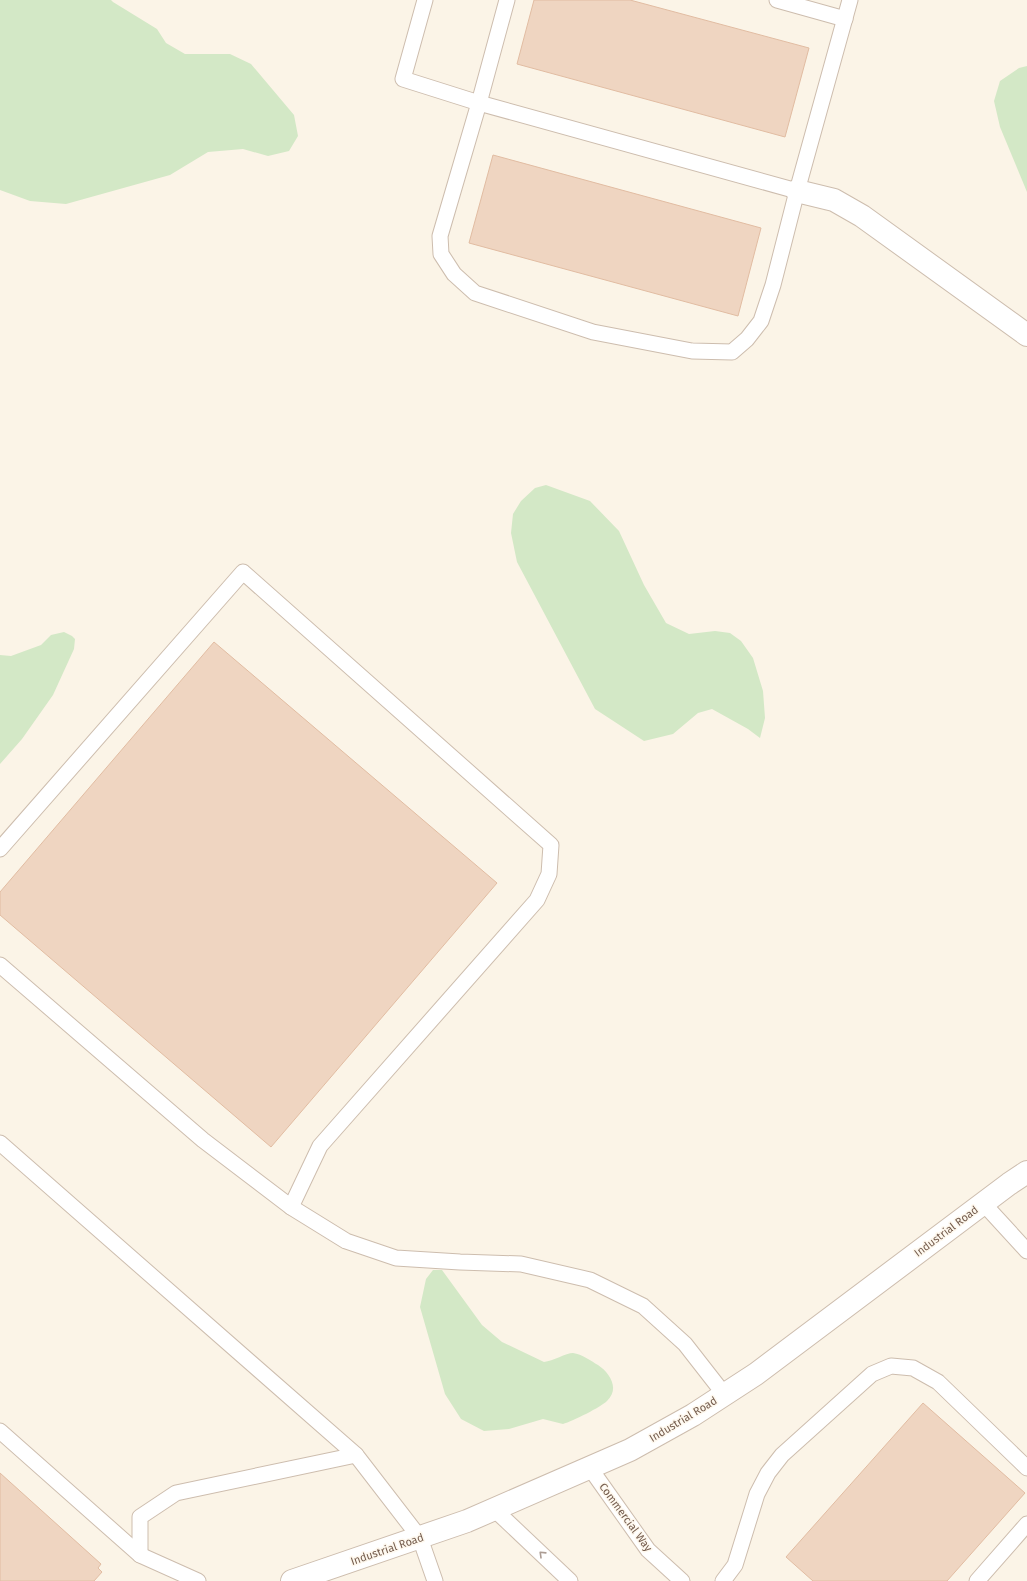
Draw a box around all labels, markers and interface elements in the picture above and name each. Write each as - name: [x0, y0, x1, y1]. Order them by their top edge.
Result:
- street label: Industrial Road: [912, 1203, 981, 1260]
- street label: Industrial Road: [647, 1394, 719, 1445]
- street label: Commercial Way: [596, 1481, 655, 1555]
- street label: Industrial Road: [349, 1531, 425, 1568]
- one-way arrow: [539, 1551, 547, 1559]

